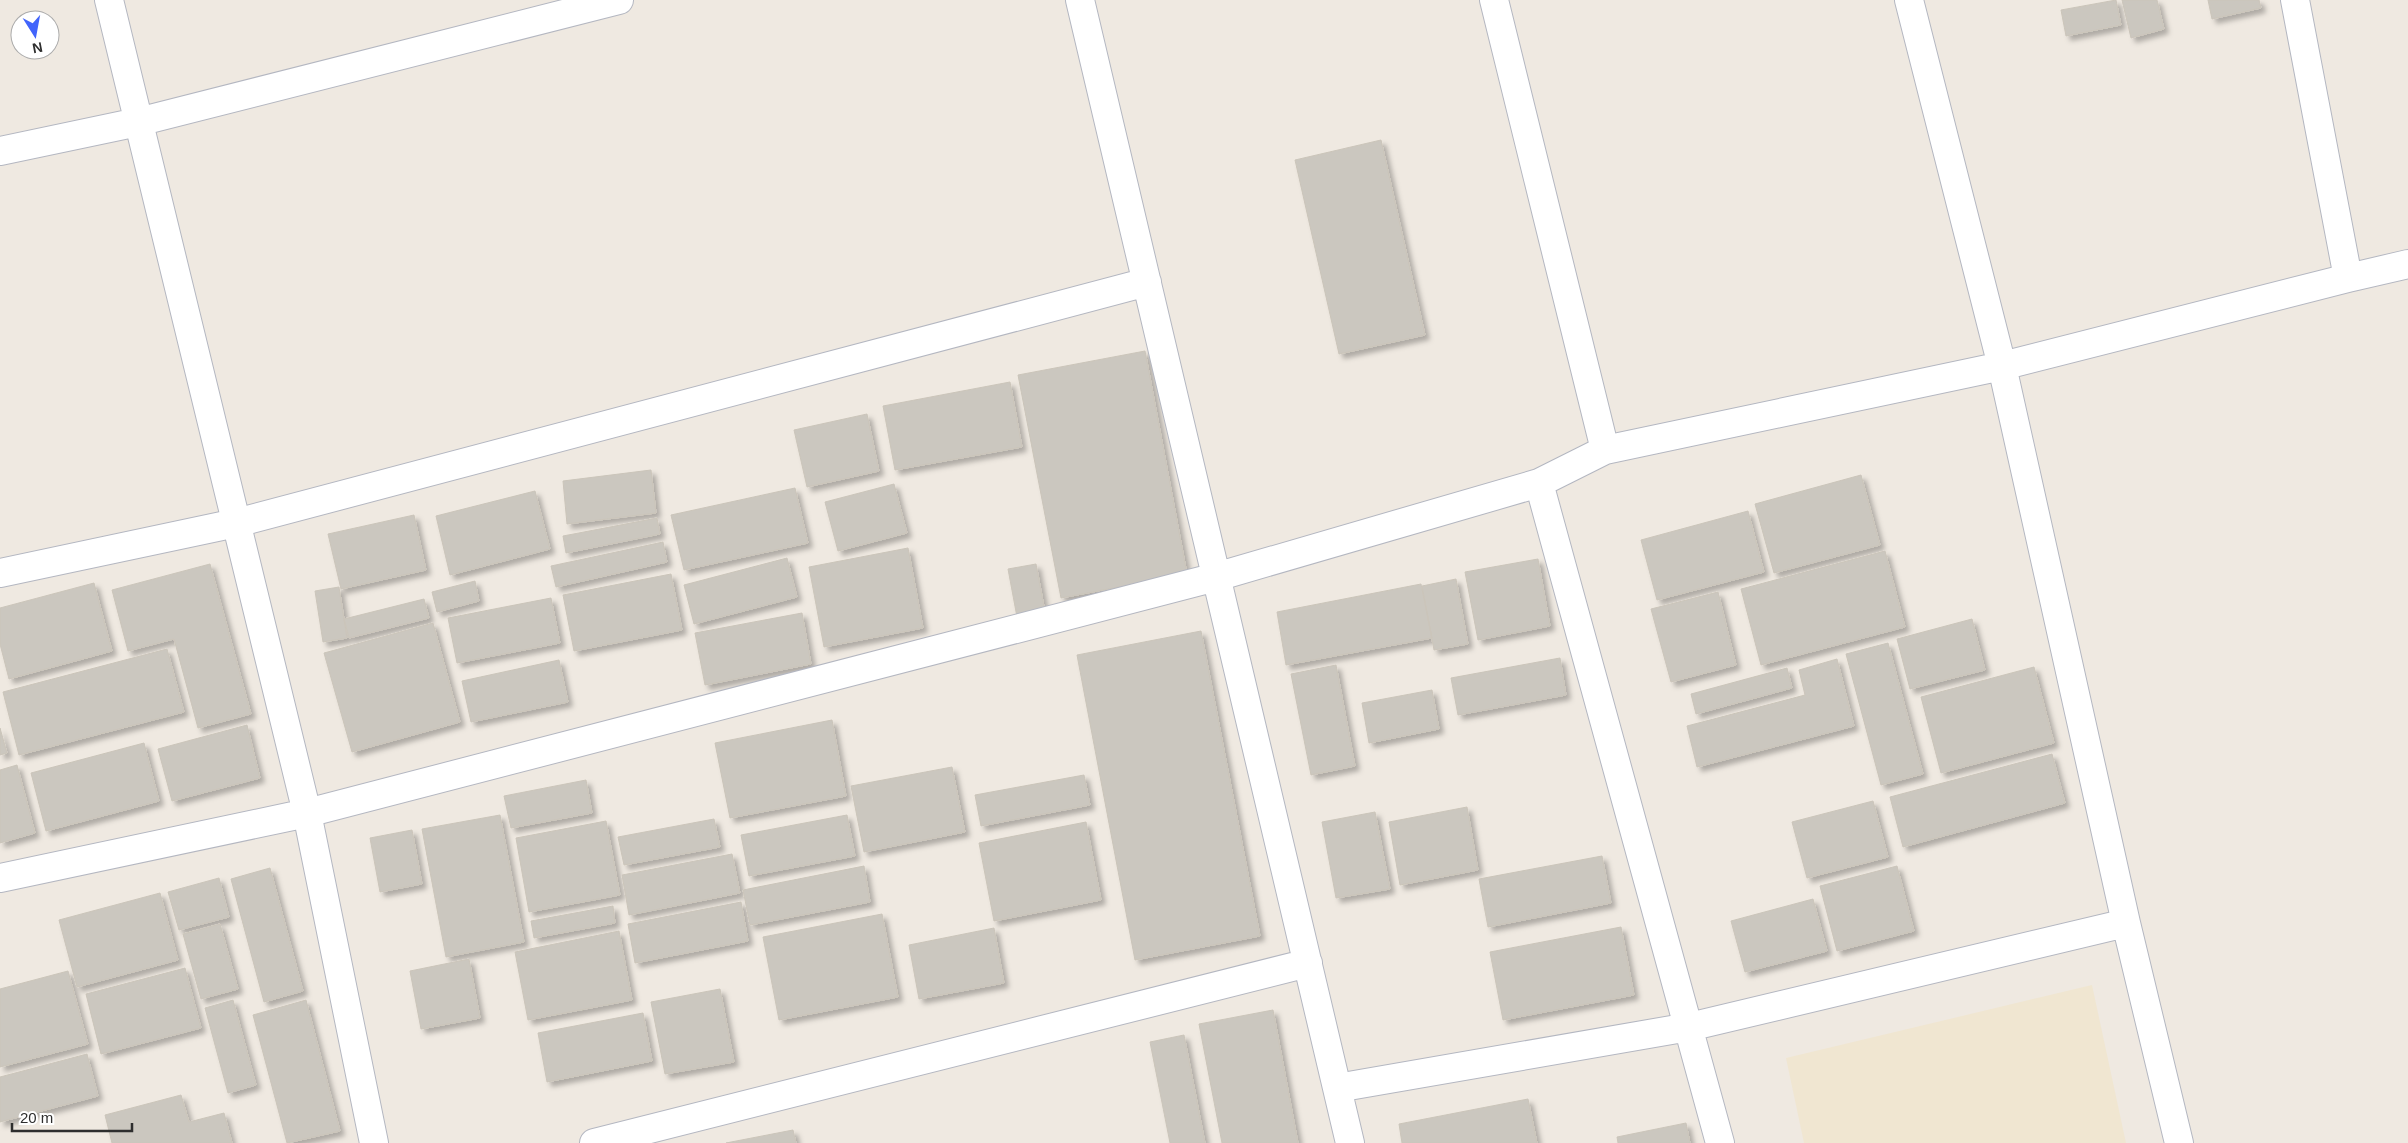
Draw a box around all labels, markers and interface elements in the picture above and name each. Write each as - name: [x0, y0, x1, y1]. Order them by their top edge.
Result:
- north arrow: [10, 10, 60, 60]
- text: N: [31, 39, 44, 57]
- scale bar: [12, 1100, 132, 1132]
- text: 20 m: [20, 1109, 53, 1126]

